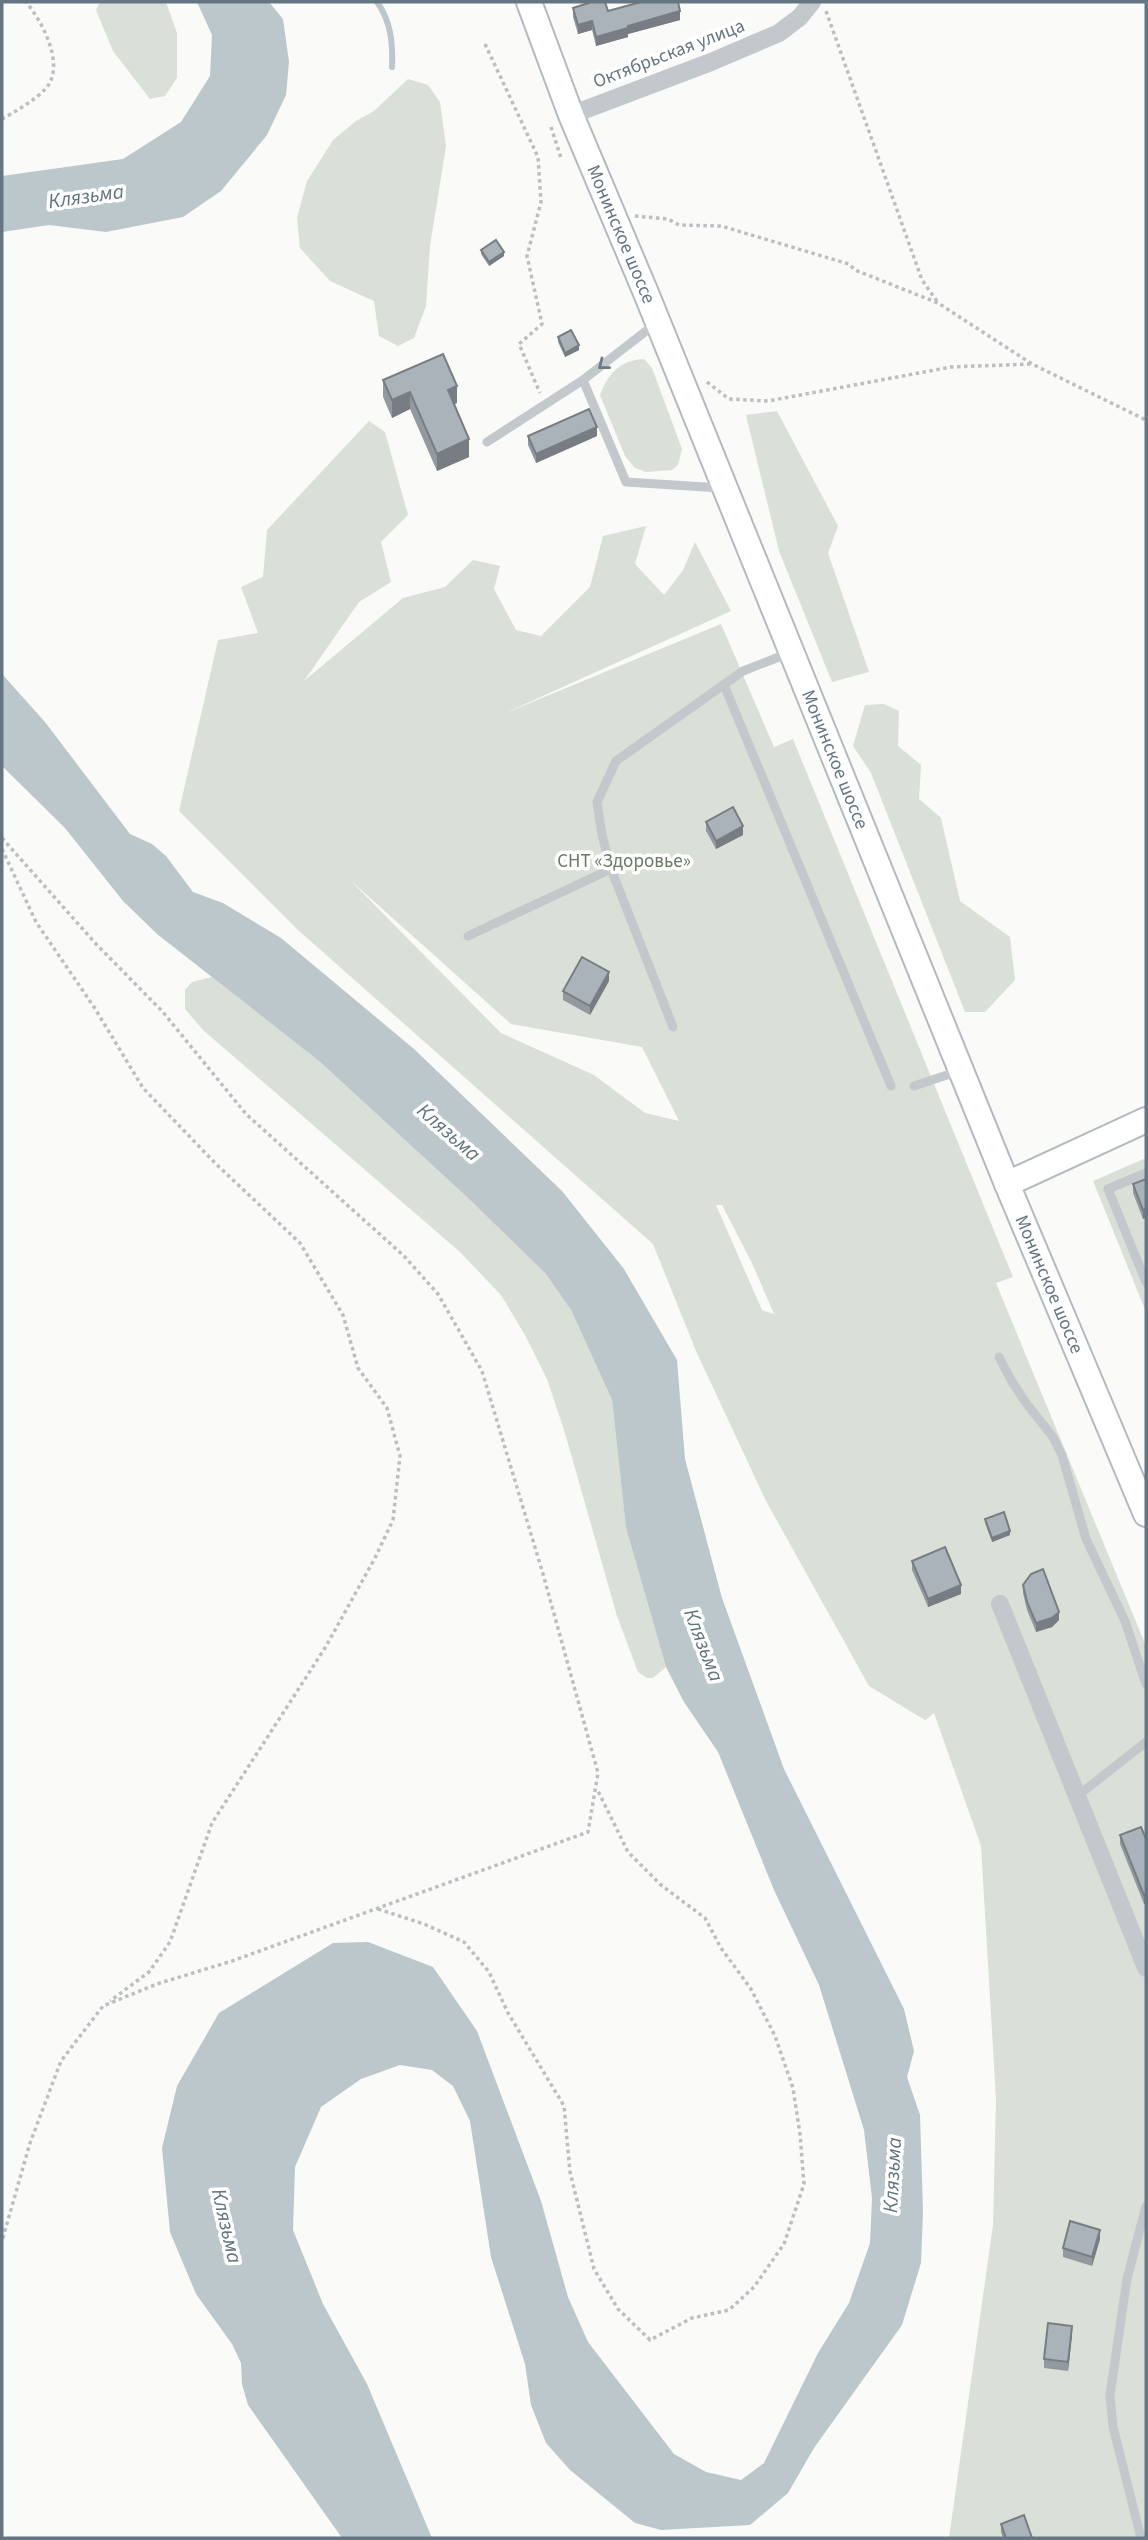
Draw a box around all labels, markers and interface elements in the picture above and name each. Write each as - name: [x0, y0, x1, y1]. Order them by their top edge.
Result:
- street label: Октябрьская улица: [589, 13, 749, 95]
- street label: Монинское шоссе: [580, 161, 662, 308]
- water label: Клязьма: [46, 176, 126, 216]
- one-way arrow: [598, 356, 611, 369]
- street label: Монинское шоссе: [795, 686, 875, 833]
- park label: СНТ «Здоровье»: [557, 848, 691, 875]
- water label: Клязьма: [410, 1096, 488, 1168]
- street label: Монинское шоссе: [1008, 1211, 1090, 1358]
- water label: Клязьма: [676, 1604, 732, 1686]
- water label: Клязьма: [875, 2136, 909, 2214]
- water label: Клязьма: [204, 2186, 250, 2266]

